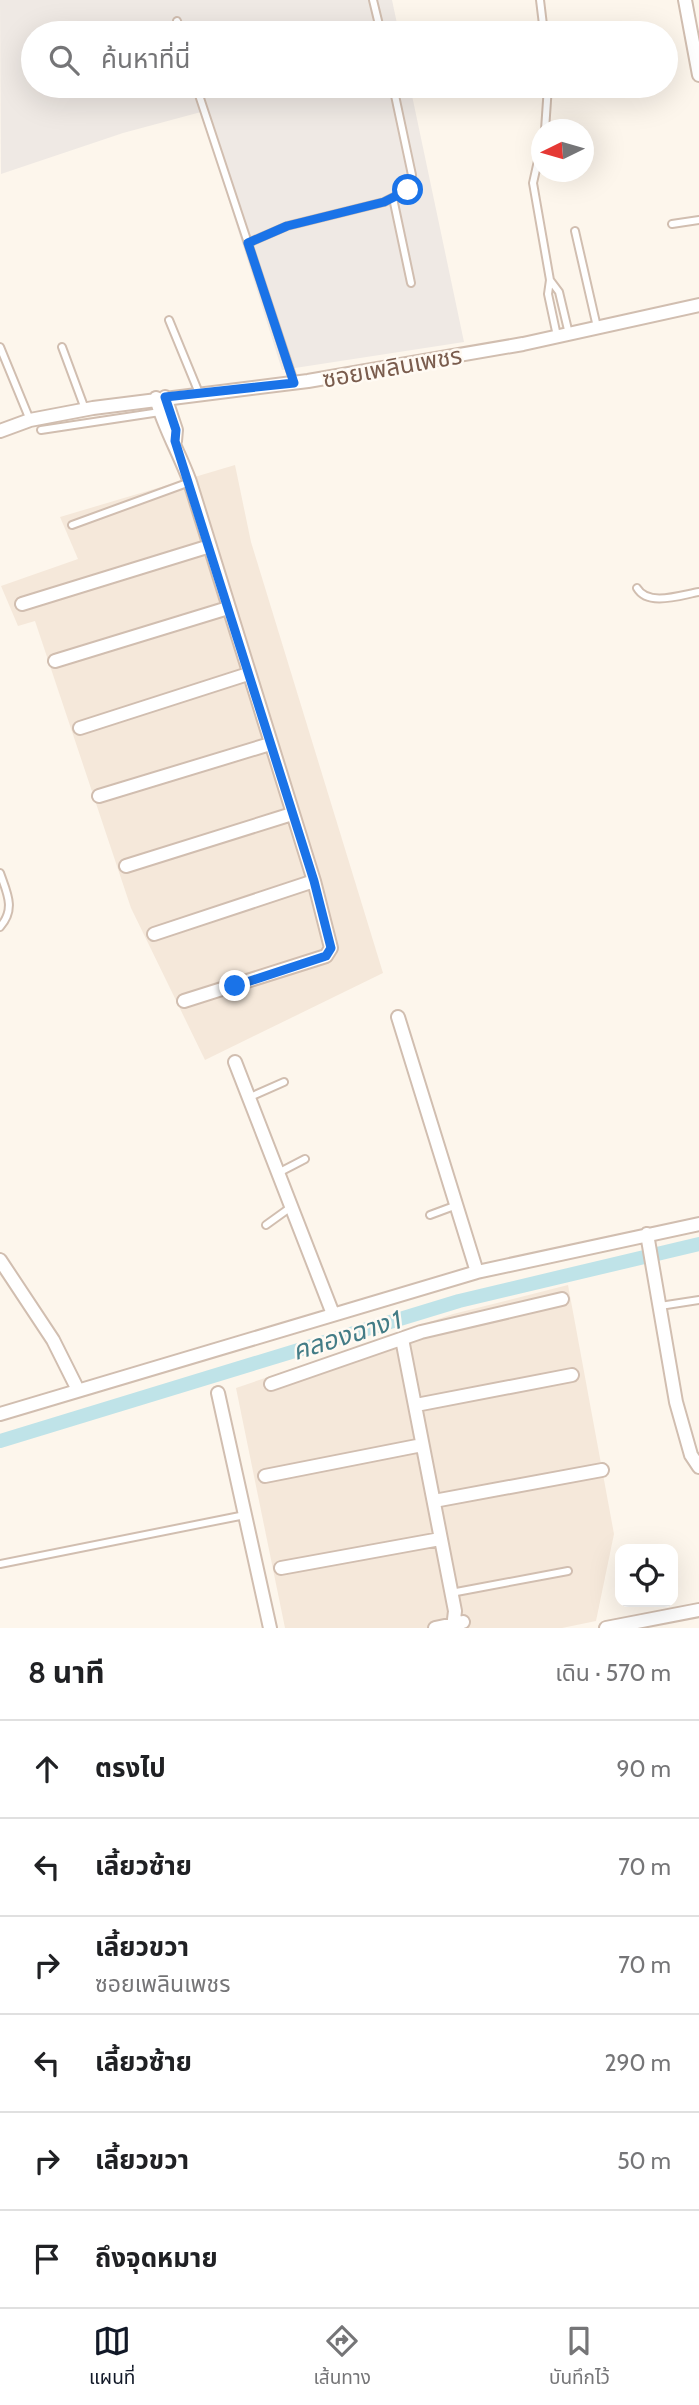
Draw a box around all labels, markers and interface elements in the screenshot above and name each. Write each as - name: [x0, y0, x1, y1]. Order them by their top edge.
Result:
- search box: [21, 21, 678, 98]
- icon: search: [45, 41, 83, 79]
- text: ค้นหาที่นี่: [101, 43, 191, 75]
- north arrow: [531, 119, 594, 182]
- route start: [392, 174, 423, 205]
- street label: ซอยเพลินเพชร: [320, 340, 464, 394]
- route end: [219, 970, 250, 1001]
- water label: คลองฉาง 1: [288, 1303, 406, 1367]
- map controls: [615, 1544, 678, 1607]
- button: locate: [615, 1544, 678, 1607]
- text: 8 นาที: [28, 1654, 105, 1691]
- text: เดิน · 570 m: [555, 1659, 671, 1687]
- icon: ahead: [28, 1750, 66, 1788]
- text: ตรงไป: [95, 1752, 166, 1784]
- text: 90 m: [617, 1755, 671, 1783]
- icon: left: [28, 1848, 66, 1886]
- text: เลี้ยวซ้าย: [95, 1850, 192, 1882]
- text: 70 m: [618, 1853, 671, 1881]
- text: เลี้ยวขวา: [95, 1931, 189, 1963]
- icon: right: [28, 1946, 66, 1984]
- text: 70 m: [618, 1951, 671, 1979]
- text: ซอยเพลินเพชร: [95, 1970, 230, 1998]
- icon: left: [28, 2044, 66, 2082]
- text: เลี้ยวซ้าย: [95, 2046, 192, 2078]
- text: 290 m: [604, 2049, 671, 2077]
- icon: right: [28, 2142, 66, 2180]
- text: เลี้ยวขวา: [95, 2144, 189, 2176]
- text: 50 m: [617, 2147, 671, 2175]
- icon: arrive: [28, 2240, 66, 2278]
- text: ถึงจุดหมาย: [95, 2242, 218, 2274]
- tab: แผนที่: [89, 2322, 135, 2393]
- tab: เส้นทาง: [313, 2322, 371, 2393]
- tab: บันทึกไว้: [549, 2322, 610, 2393]

